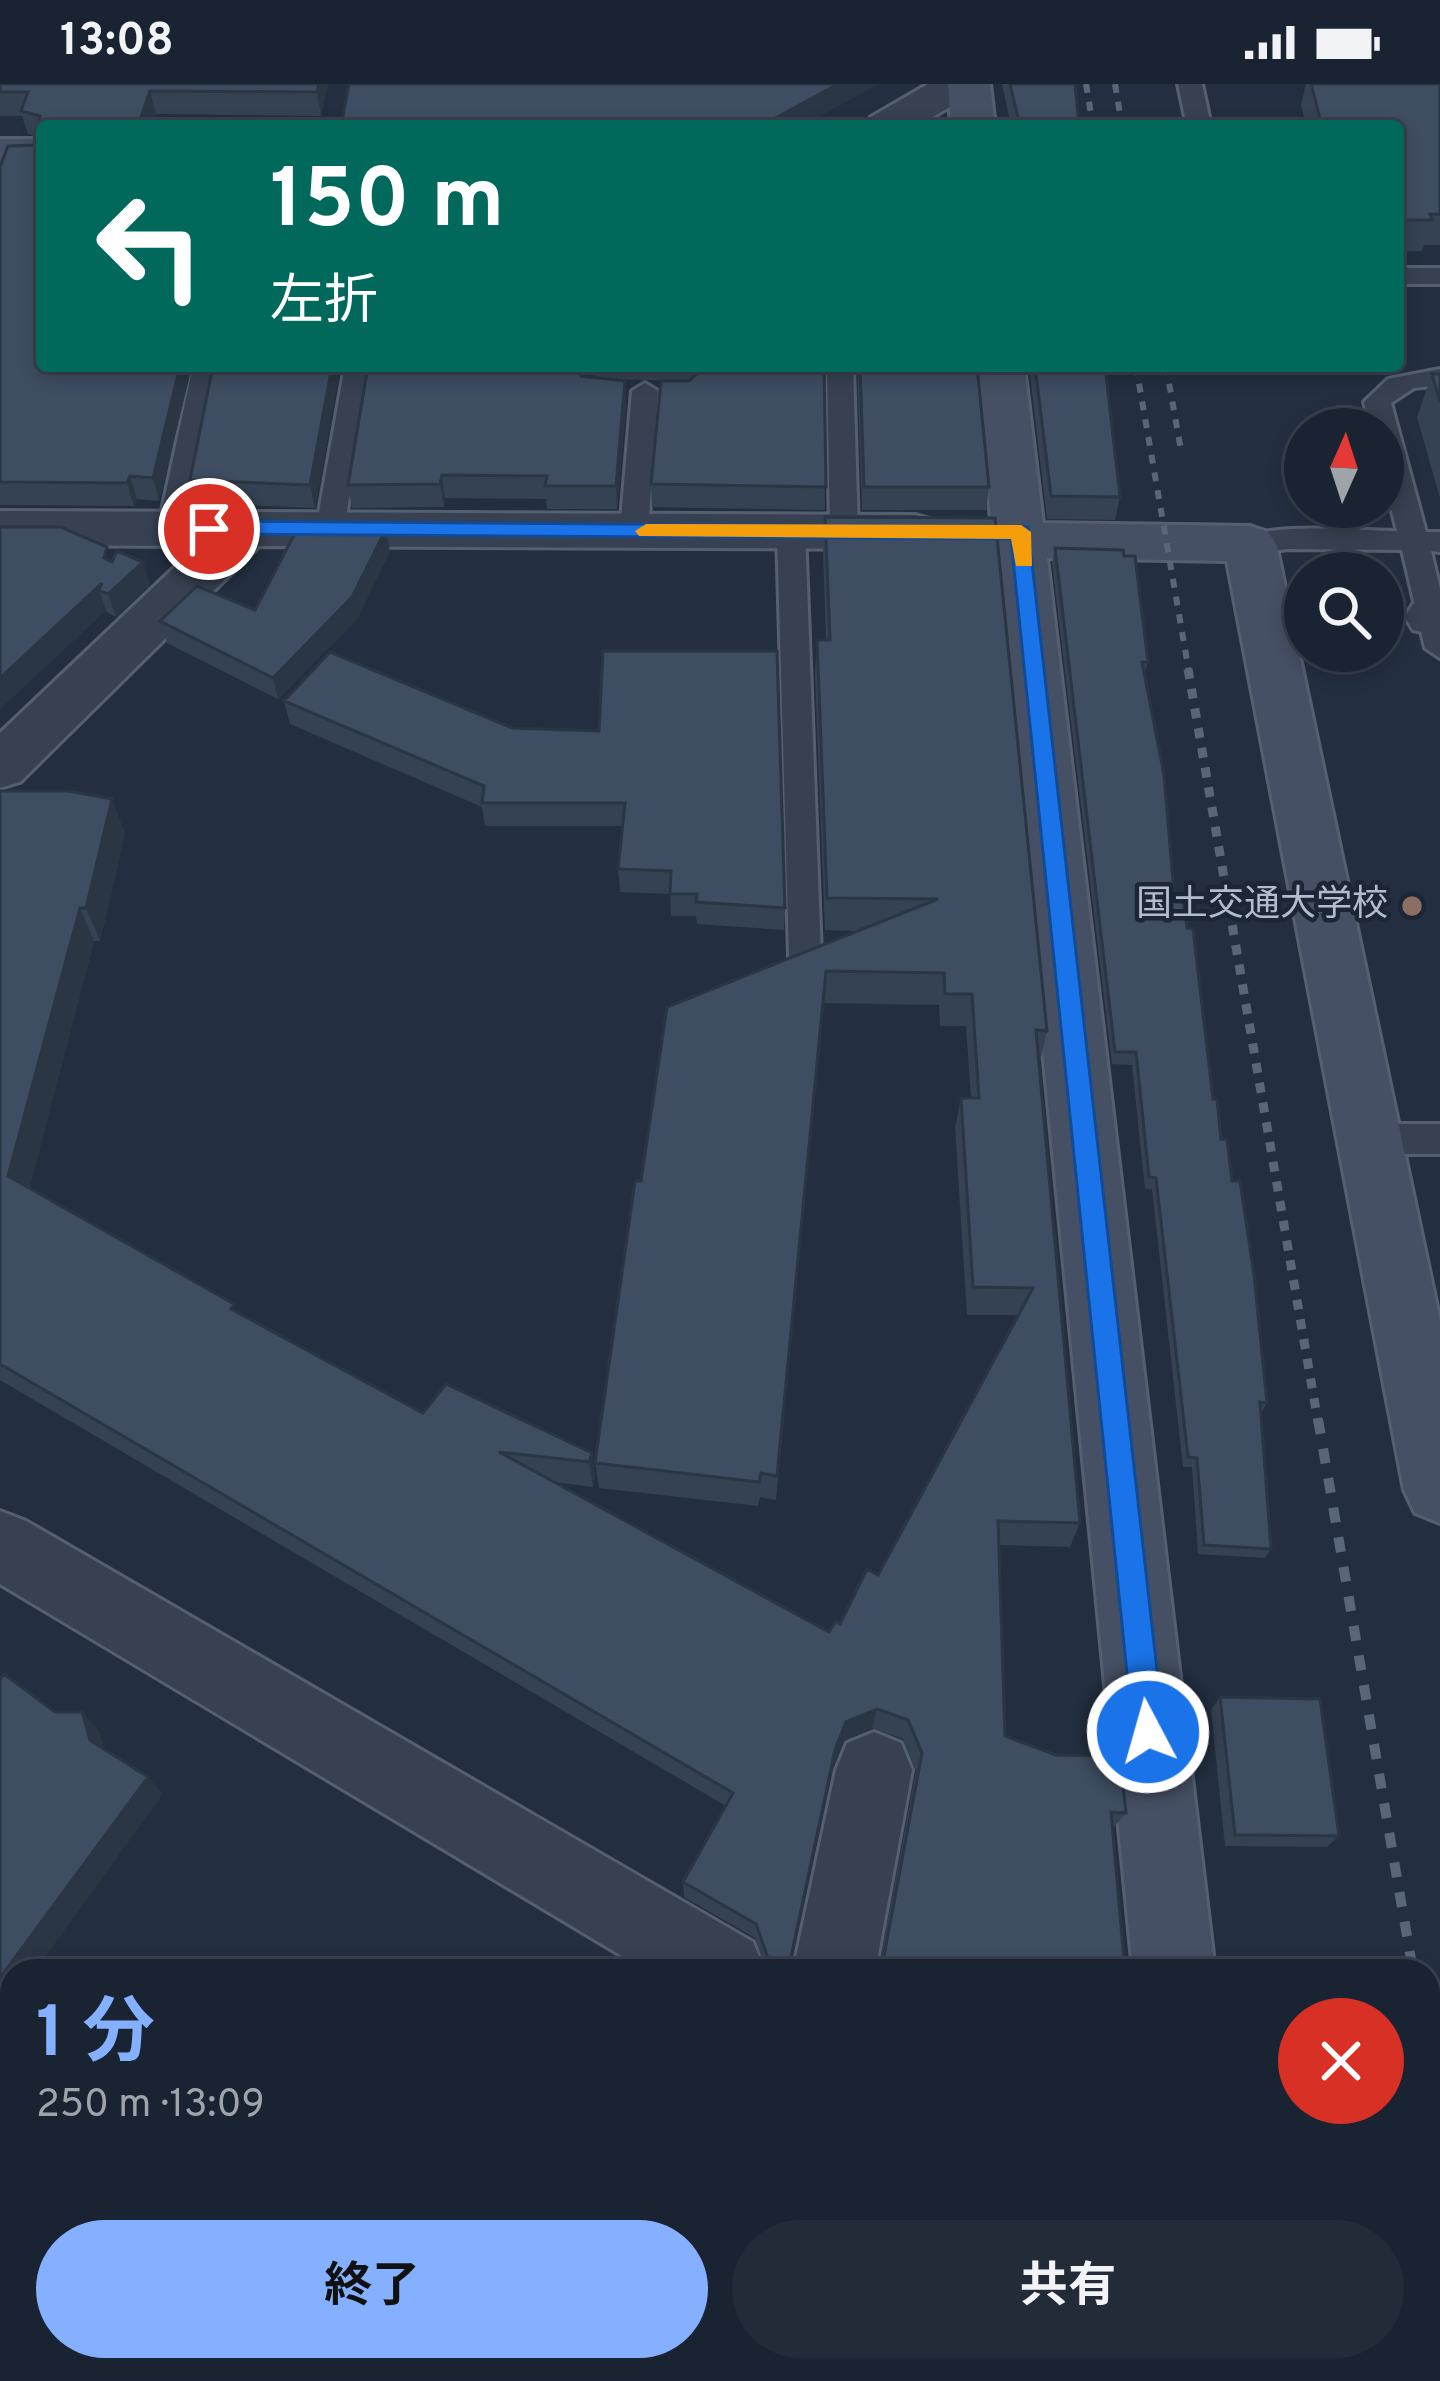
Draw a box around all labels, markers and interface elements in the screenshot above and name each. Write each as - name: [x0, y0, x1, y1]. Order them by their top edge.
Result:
- text: 13:08: [60, 14, 174, 71]
- text: 150 m: [270, 151, 505, 257]
- icon: left: [72, 168, 228, 324]
- text: 左折: [270, 270, 378, 339]
- north arrow: [1284, 408, 1404, 528]
- map controls: [1284, 408, 1404, 672]
- pin: [158, 478, 260, 580]
- icon: arrive: [176, 496, 242, 562]
- button: search: [1284, 552, 1404, 672]
- place label: 国土交通大学校: [1136, 883, 1388, 929]
- marker: 国土交通大学校: [1399, 893, 1425, 919]
- position arrow: [1085, 1669, 1211, 1795]
- text: 1 分: [36, 1991, 155, 2083]
- button: close: [1278, 1998, 1404, 2124]
- text: 250 m · 13:09: [36, 2082, 265, 2131]
- button: 終了: [36, 2220, 708, 2358]
- button: 共有: [732, 2220, 1404, 2358]

